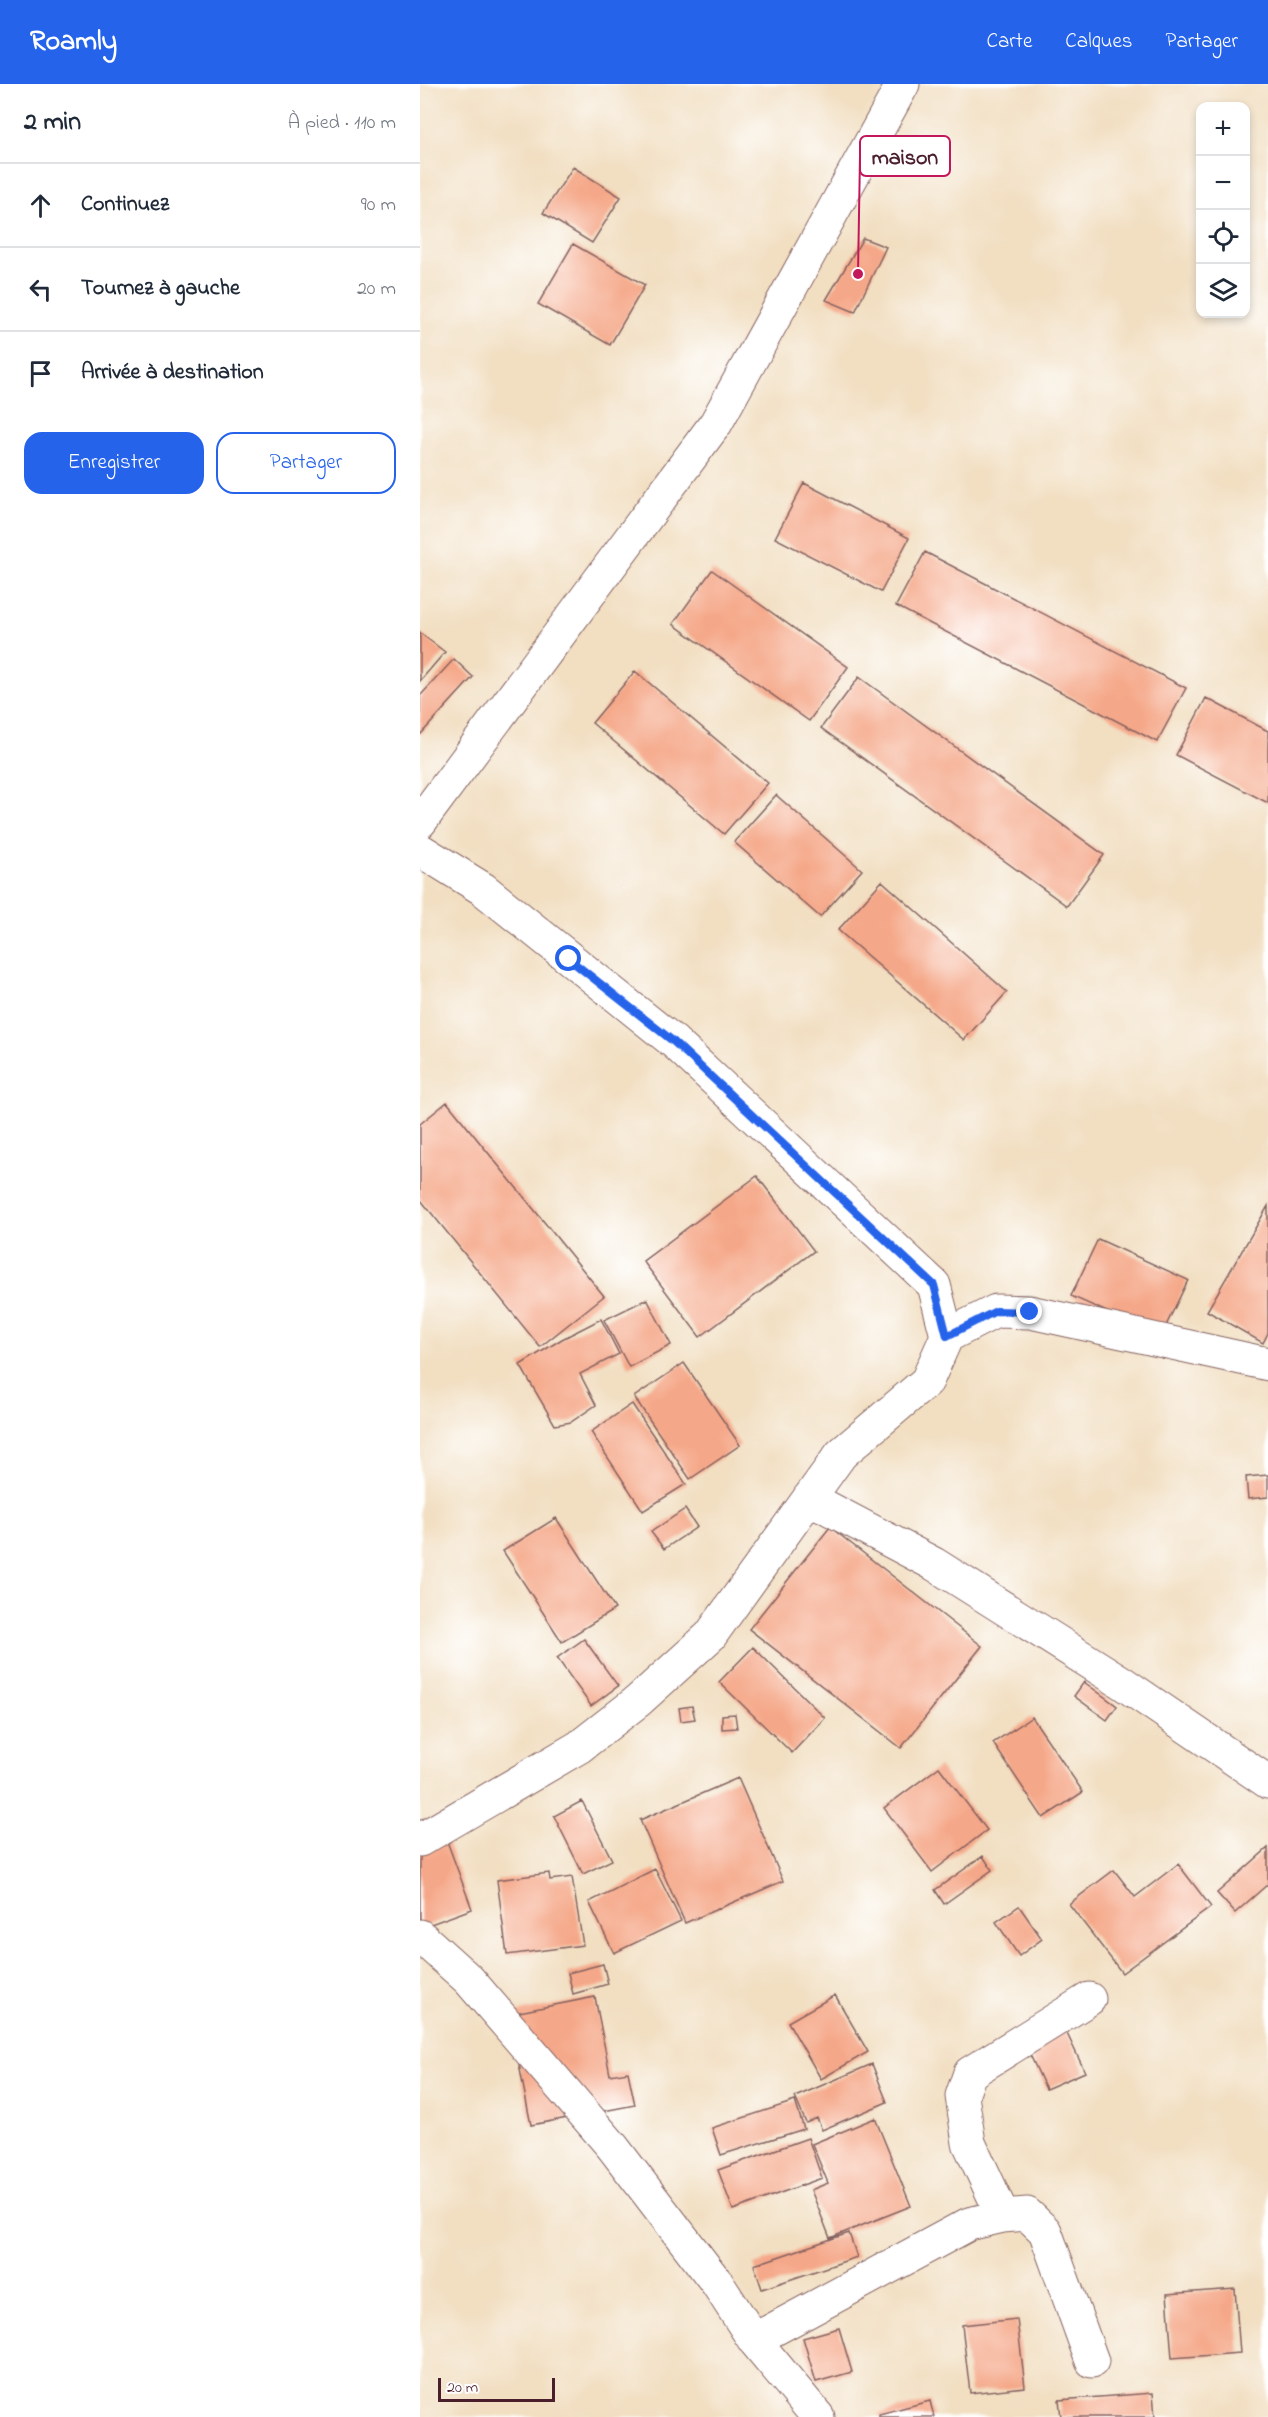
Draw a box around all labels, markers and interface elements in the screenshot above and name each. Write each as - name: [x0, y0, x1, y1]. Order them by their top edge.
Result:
- text: Roamly: [30, 22, 117, 63]
- text: Carte: [986, 27, 1032, 57]
- text: Calques: [1065, 27, 1132, 57]
- text: Partager: [1165, 27, 1238, 57]
- map controls: [1196, 102, 1250, 318]
- button: +: [1196, 102, 1250, 156]
- text: 2 min: [24, 104, 81, 142]
- text: À pied · 110 m: [288, 109, 396, 138]
- callout: maison: [860, 136, 950, 176]
- text: maison: [872, 143, 938, 175]
- button: −: [1196, 156, 1250, 210]
- icon: ahead: [24, 189, 57, 222]
- text: Continuez: [81, 189, 169, 221]
- text: 90 m: [361, 191, 396, 220]
- button: locate: [1196, 210, 1250, 264]
- button: layers: [1196, 264, 1250, 318]
- icon: left: [24, 273, 57, 306]
- text: Tournez à gauche: [81, 273, 240, 305]
- text: 20 m: [357, 275, 396, 304]
- icon: arrive: [24, 357, 57, 390]
- text: Arrivée à destination: [81, 357, 264, 389]
- button: Enregistrer: [24, 432, 204, 494]
- button: Partager: [216, 432, 396, 494]
- route start: [555, 945, 581, 971]
- route end: [1016, 1298, 1042, 1324]
- scale bar: [438, 2375, 555, 2402]
- text: 20 m: [447, 2376, 478, 2400]

